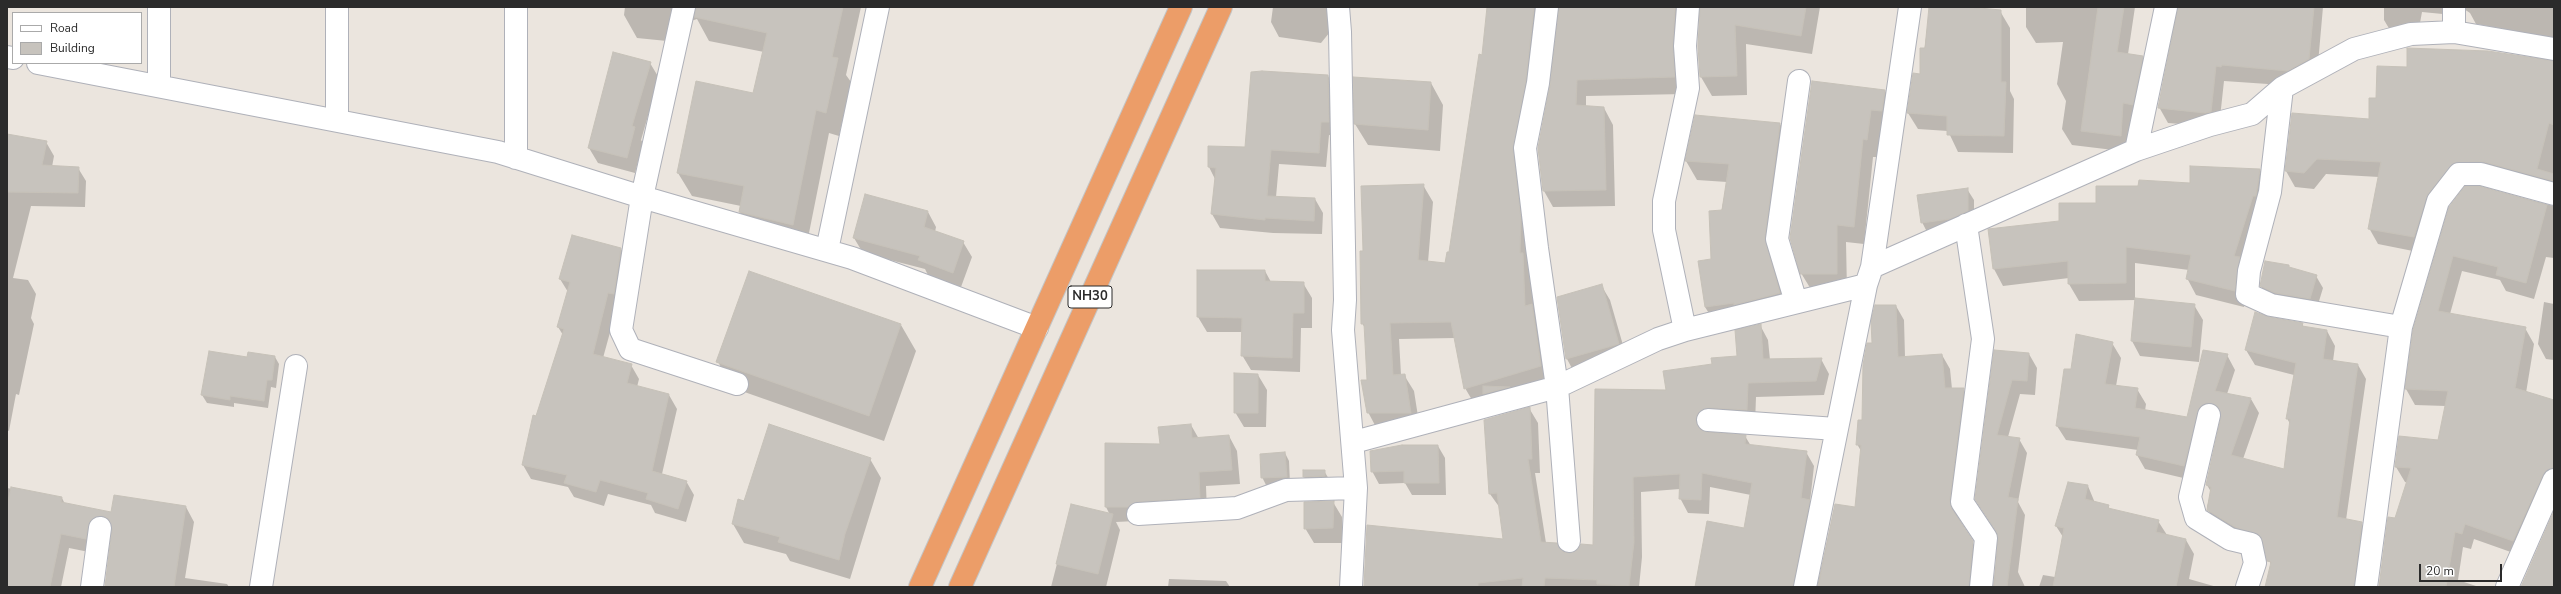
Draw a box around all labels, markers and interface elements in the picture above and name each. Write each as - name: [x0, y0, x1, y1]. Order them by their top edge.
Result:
- legend: [12, 12, 142, 64]
- text: Road: [50, 20, 78, 36]
- text: Building: [50, 40, 95, 56]
- road number: NH30: [1068, 286, 1112, 308]
- scale bar: [2421, 556, 2504, 582]
- text: 20 m: [2426, 563, 2454, 579]

